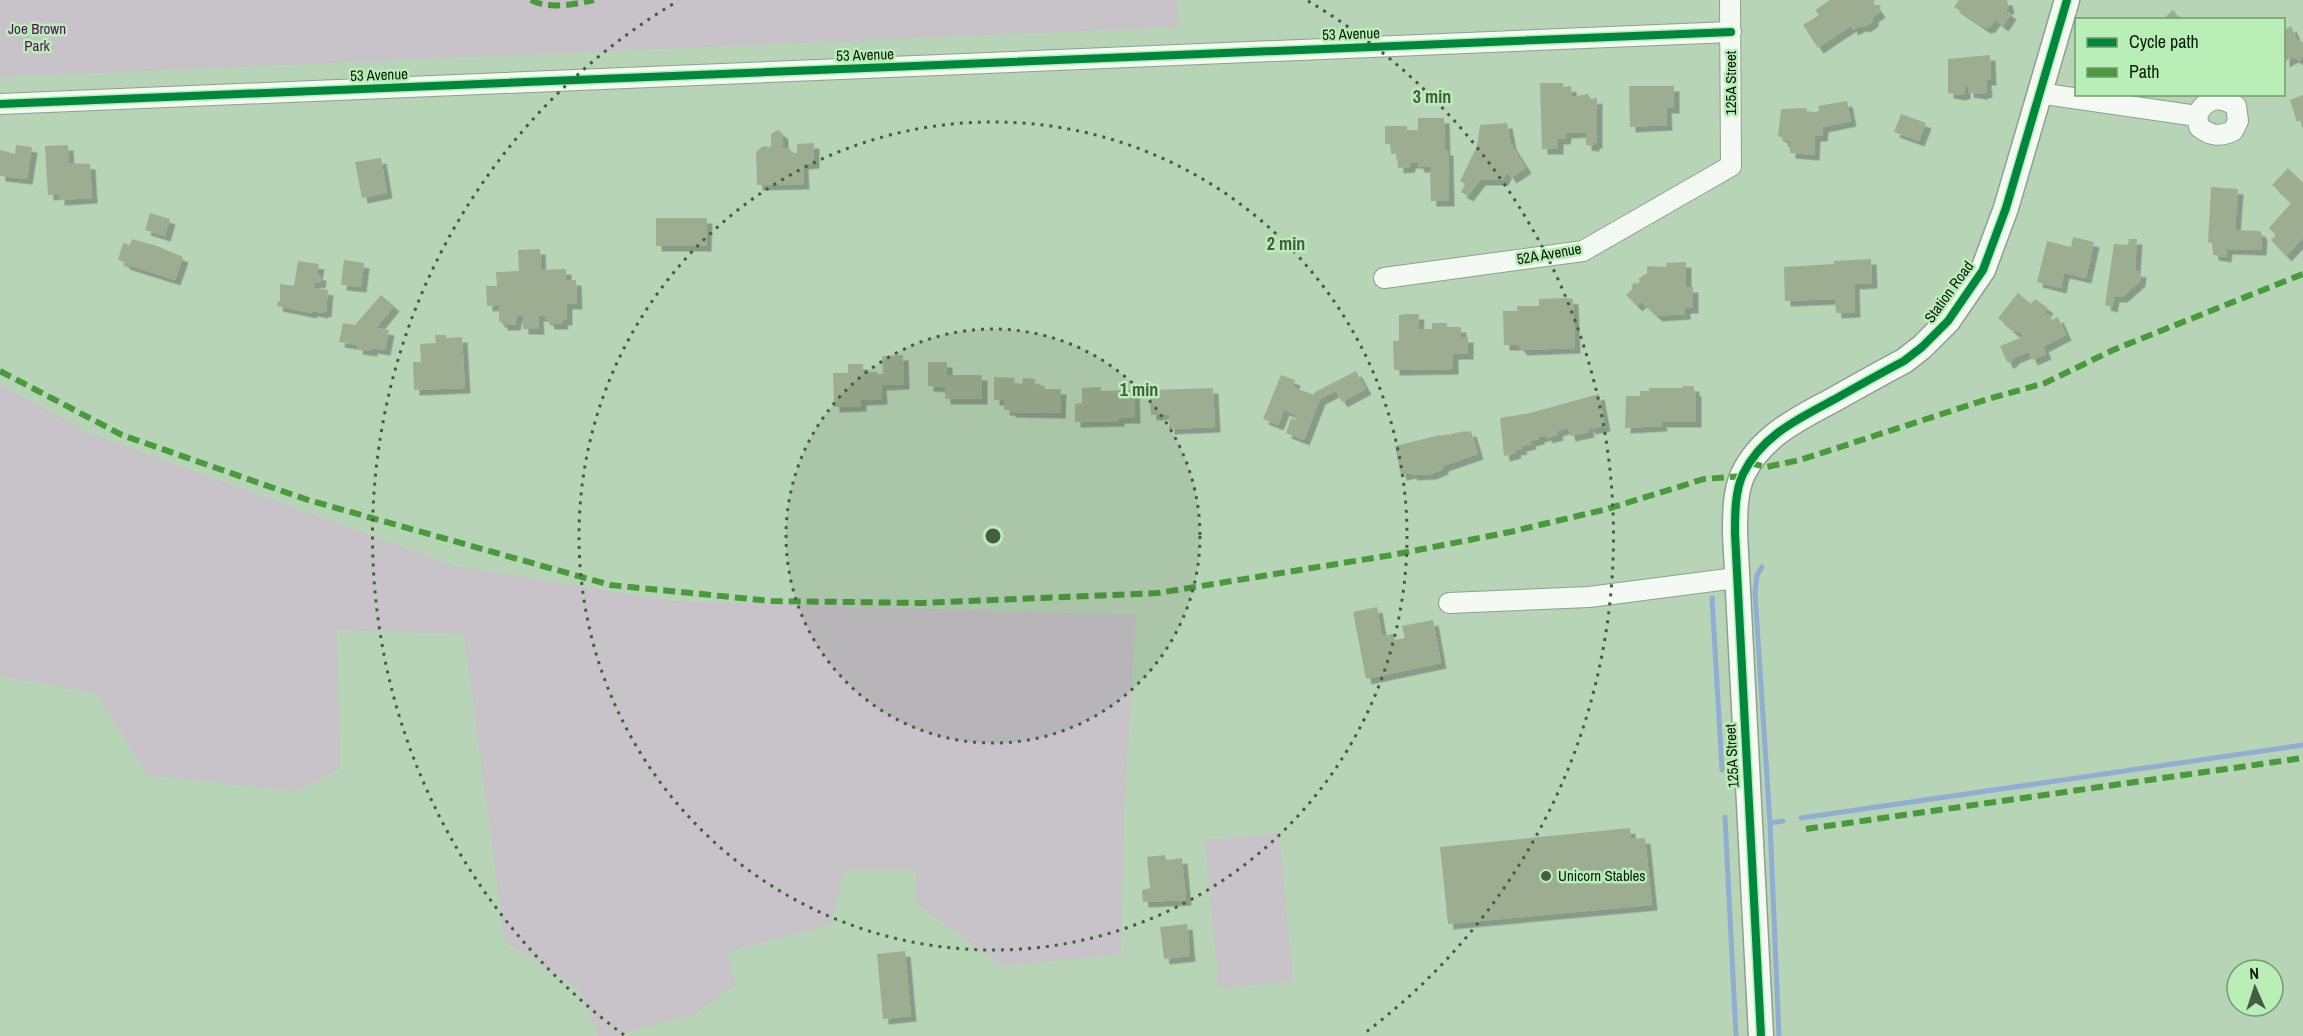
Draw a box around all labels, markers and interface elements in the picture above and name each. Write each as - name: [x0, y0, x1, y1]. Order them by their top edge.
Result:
- park label: Joe Brown Park: [8, 18, 66, 56]
- legend: [2075, 18, 2285, 96]
- street label: 53 Avenue: [1322, 22, 1380, 45]
- text: Cycle path: [2129, 29, 2199, 54]
- street label: 53 Avenue: [836, 43, 894, 66]
- street label: 125A Street: [1720, 50, 1741, 115]
- text: Path: [2129, 59, 2159, 84]
- street label: 53 Avenue: [350, 63, 408, 86]
- text: 3 min: [1413, 84, 1451, 109]
- text: 2 min: [1267, 231, 1305, 256]
- street label: 52A Avenue: [1515, 237, 1583, 270]
- street label: Station Road: [1919, 256, 1978, 327]
- text: 1 min: [1120, 377, 1158, 402]
- centre of rings: [983, 526, 1003, 546]
- street label: 125A Street: [1719, 723, 1744, 789]
- place label: Unicorn Stables: [1558, 865, 1646, 886]
- marker: Unicorn Stables: [1539, 869, 1553, 883]
- north arrow: [2225, 958, 2285, 1018]
- text: N: [2249, 962, 2260, 984]

